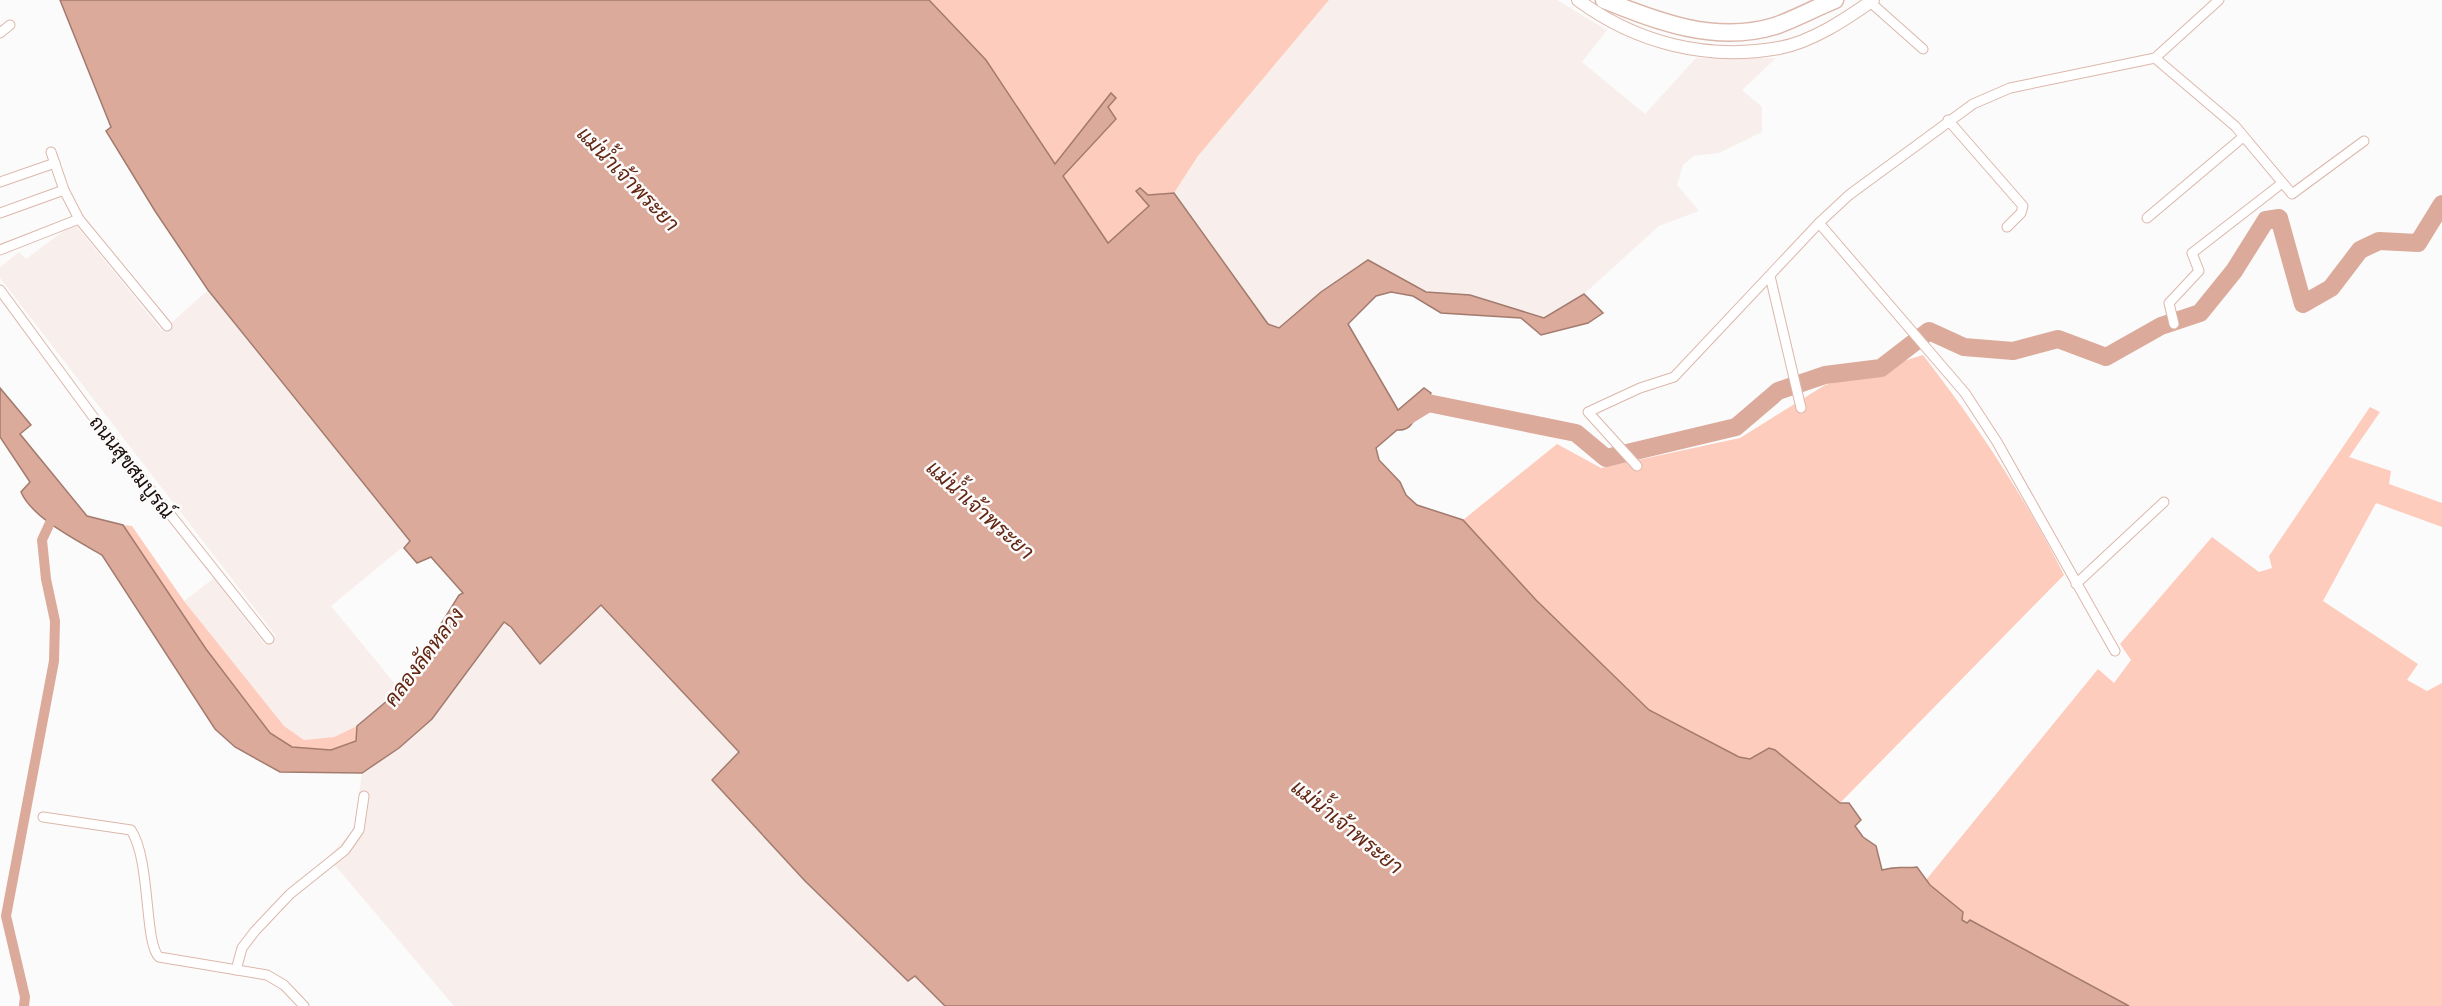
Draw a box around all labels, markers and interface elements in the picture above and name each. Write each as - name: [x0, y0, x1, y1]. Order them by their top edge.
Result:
- water label: แม่น้ำเจ้าพระยา: [572, 118, 688, 237]
- street label: ถนนสุขสมบูรณ์: [82, 410, 181, 525]
- water label: แม่น้ำเจ้าพระยา: [921, 451, 1042, 565]
- water label: คลองลัดหลวง: [378, 602, 470, 712]
- water label: แม่น้ำเจ้าพระยา: [1286, 770, 1411, 880]

